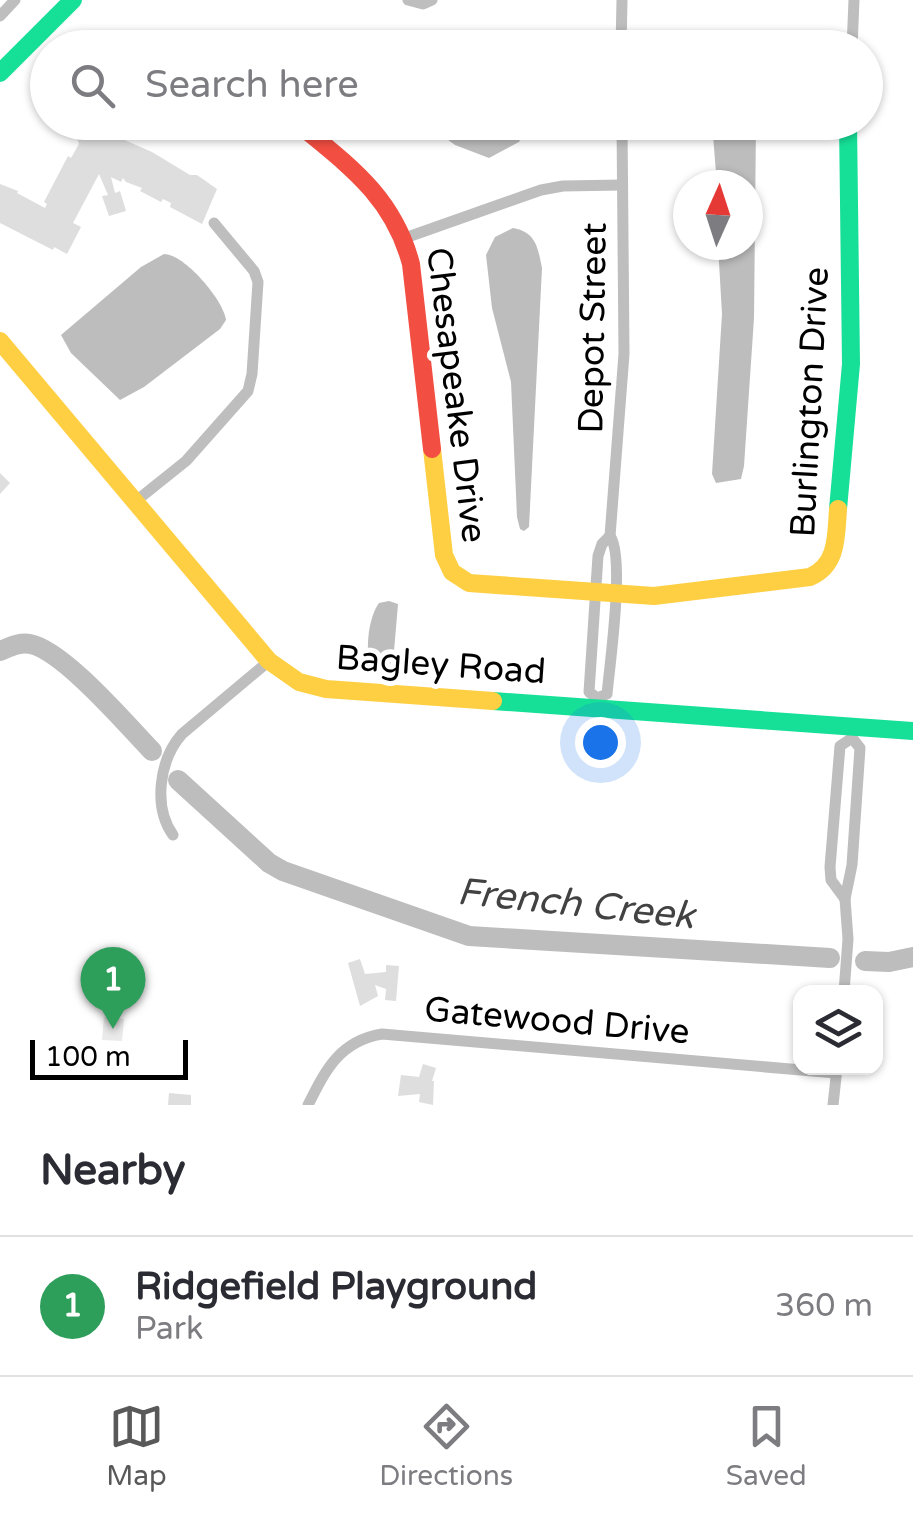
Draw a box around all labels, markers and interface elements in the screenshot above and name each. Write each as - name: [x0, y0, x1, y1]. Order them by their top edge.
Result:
- search box: [30, 30, 883, 140]
- icon: search: [65, 58, 120, 113]
- text: Search here: [145, 62, 359, 108]
- north arrow: [673, 170, 763, 260]
- street label: Depot Street: [570, 222, 616, 434]
- street label: Chesapeake Drive: [417, 245, 495, 545]
- street label: Burlington Drive: [782, 266, 838, 538]
- street label: Bagley Road: [335, 637, 547, 693]
- your location: [575, 717, 626, 768]
- water label: French Creek: [455, 869, 699, 940]
- pin: 1: [80, 946, 146, 1029]
- map controls: [793, 985, 883, 1075]
- button: layers: [793, 985, 883, 1075]
- street label: Gatewood Drive: [423, 988, 691, 1054]
- scale bar: [30, 1035, 188, 1080]
- text: 100 m: [45, 1040, 131, 1074]
- text: Nearby: [40, 1145, 185, 1196]
- text: Ridgefield Playground: [135, 1264, 537, 1310]
- text: 1: [62, 1287, 83, 1325]
- text: 360 m: [775, 1287, 873, 1325]
- text: Park: [135, 1310, 203, 1348]
- tab: Map: [106, 1399, 167, 1493]
- tab: Directions: [379, 1399, 513, 1493]
- tab: Saved: [726, 1399, 807, 1493]

